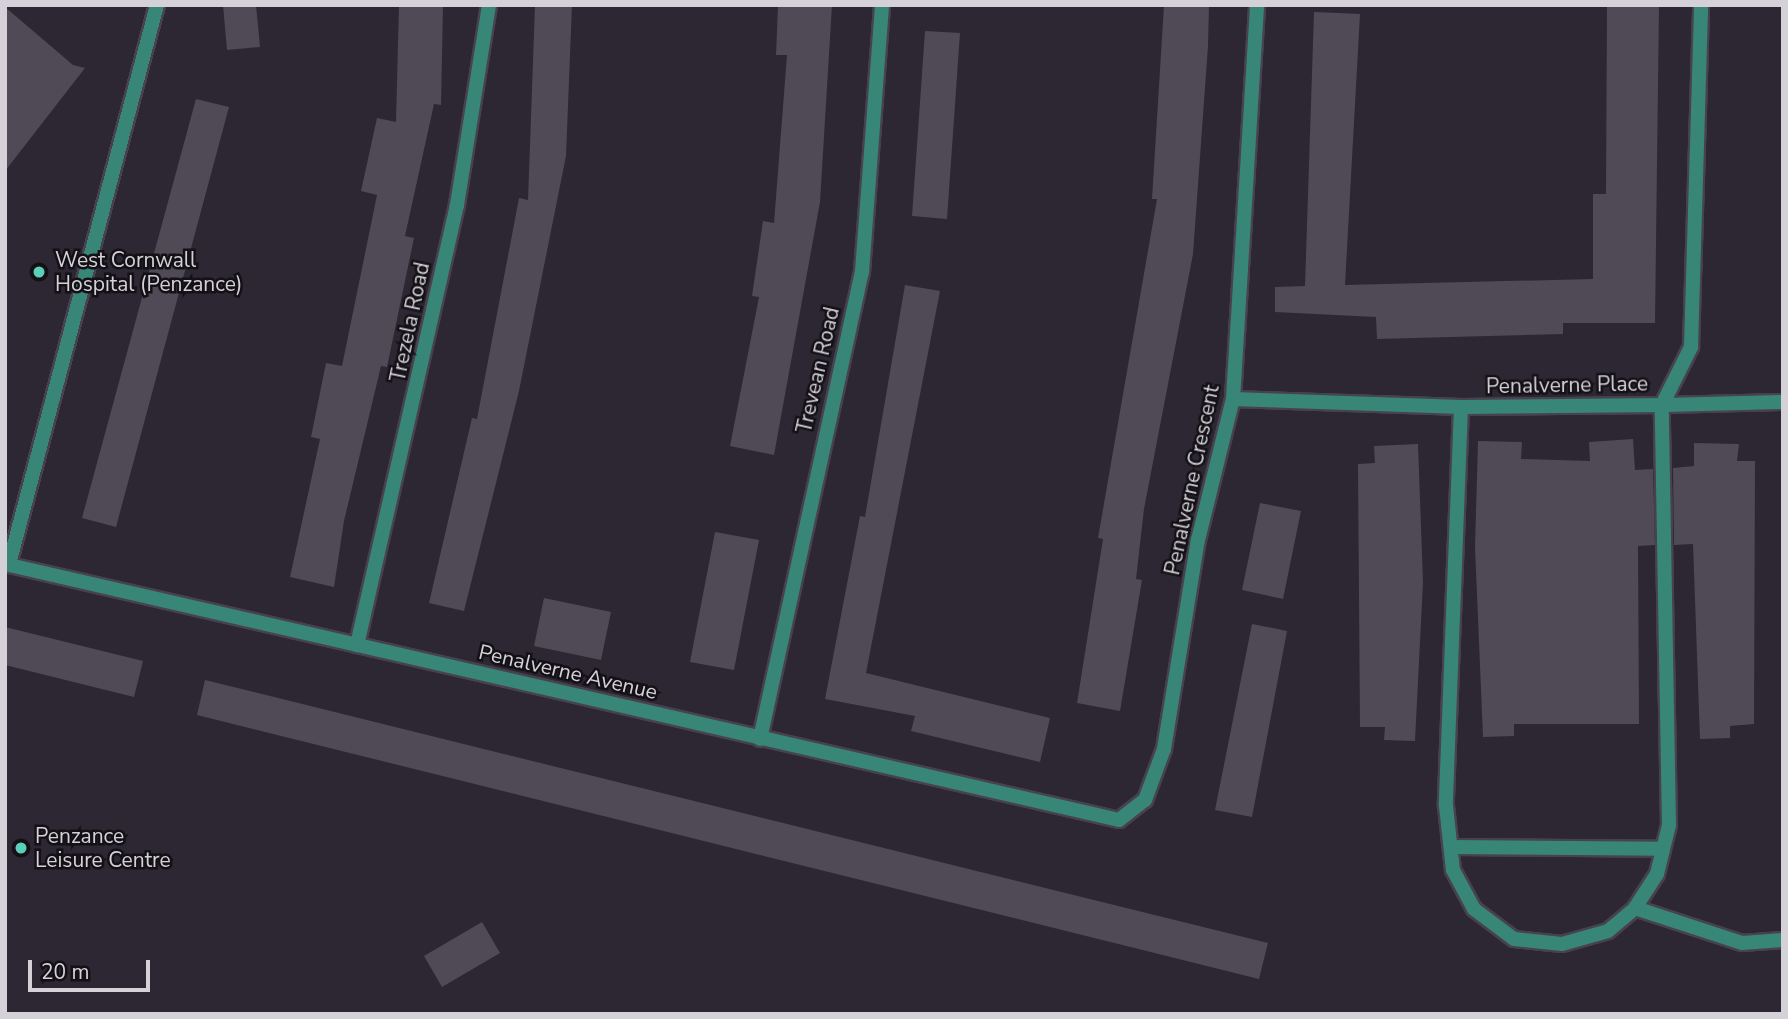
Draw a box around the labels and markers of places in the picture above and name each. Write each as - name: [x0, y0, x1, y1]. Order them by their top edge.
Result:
- place label: West Cornwall Hospital (Penzance): [55, 247, 242, 297]
- marker: West Cornwall Hospital (Penzance): [29, 262, 49, 282]
- place label: Penzance Leisure Centre: [35, 823, 171, 873]
- marker: Penzance Leisure Centre: [13, 840, 29, 856]

